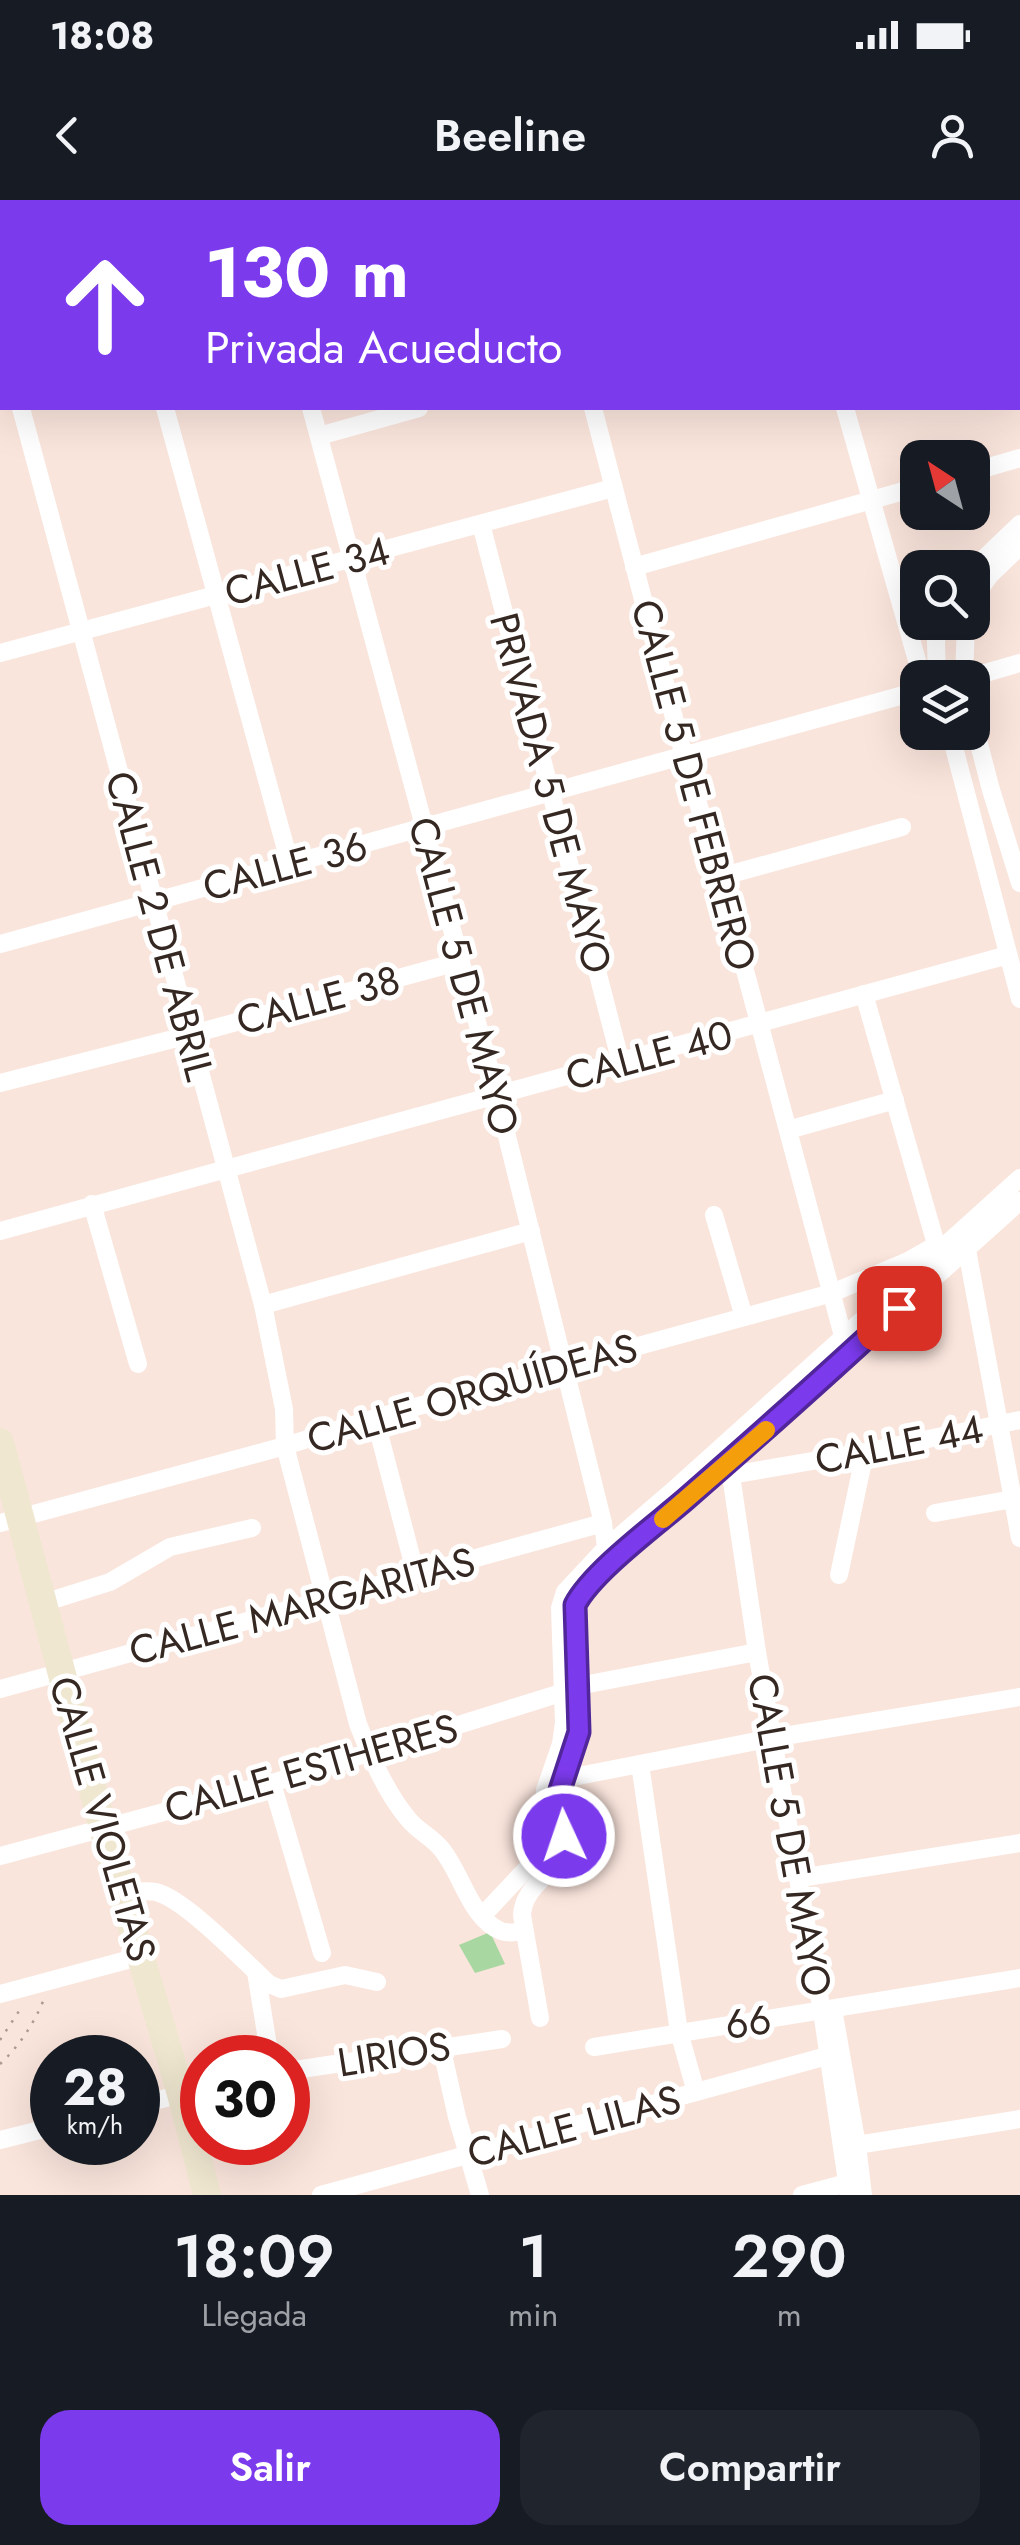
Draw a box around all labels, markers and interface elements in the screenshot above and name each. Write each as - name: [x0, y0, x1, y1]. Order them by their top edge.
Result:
- text: 18:08: [50, 8, 154, 63]
- text: Beeline: [434, 103, 586, 168]
- icon: back: [40, 108, 95, 163]
- icon: person: [925, 108, 980, 163]
- text: 130 m: [205, 222, 409, 323]
- icon: ahead: [40, 240, 170, 370]
- text: Privada Acueducto: [205, 315, 562, 380]
- north arrow: [900, 440, 990, 530]
- map controls: [900, 440, 990, 750]
- street label: CALLE 34: [218, 521, 396, 621]
- button: search: [900, 550, 990, 640]
- street label: CALLE 5 DE FEBRERO: [617, 593, 771, 977]
- street label: PRIVADA 5 DE MAYO: [475, 606, 627, 980]
- button: layers: [900, 660, 990, 750]
- street label: CALLE 2 DE ABRIL: [91, 765, 229, 1087]
- street label: CALLE 5 DE MAYO: [394, 811, 534, 1141]
- street label: CALLE 36: [196, 816, 374, 916]
- street label: CALLE 38: [230, 950, 406, 1050]
- street label: CALLE 40: [559, 1005, 739, 1105]
- pin: [857, 1266, 942, 1351]
- icon: arrive: [872, 1281, 927, 1336]
- street label: CALLE ORQUÍDEAS: [300, 1318, 644, 1468]
- street label: CALLE 44: [810, 1399, 988, 1489]
- street label: CALLE MARGARITAS: [123, 1532, 481, 1680]
- street label: CALLE 5 DE MAYO: [733, 1669, 847, 2001]
- street label: CALLE VIOLETAS: [35, 1670, 171, 1968]
- street label: CALLE ESTHERES: [158, 1698, 464, 1838]
- position arrow: [512, 1784, 616, 1888]
- street label: 66: [721, 1990, 775, 2054]
- street label: LIRIOS: [333, 2016, 455, 2092]
- speed limit sign: 30: [180, 2035, 310, 2165]
- text: 28: [63, 2051, 127, 2124]
- street label: CALLE LILAS: [461, 2070, 687, 2182]
- text: km/h: [67, 2107, 123, 2143]
- text: 18:09: [173, 2213, 335, 2300]
- text: 1: [519, 2213, 548, 2300]
- text: 290: [732, 2213, 847, 2300]
- text: Llegada: [201, 2292, 307, 2338]
- text: min: [508, 2292, 558, 2338]
- text: m: [777, 2292, 802, 2338]
- button: Salir: [40, 2410, 500, 2525]
- button: Compartir: [520, 2410, 980, 2525]

